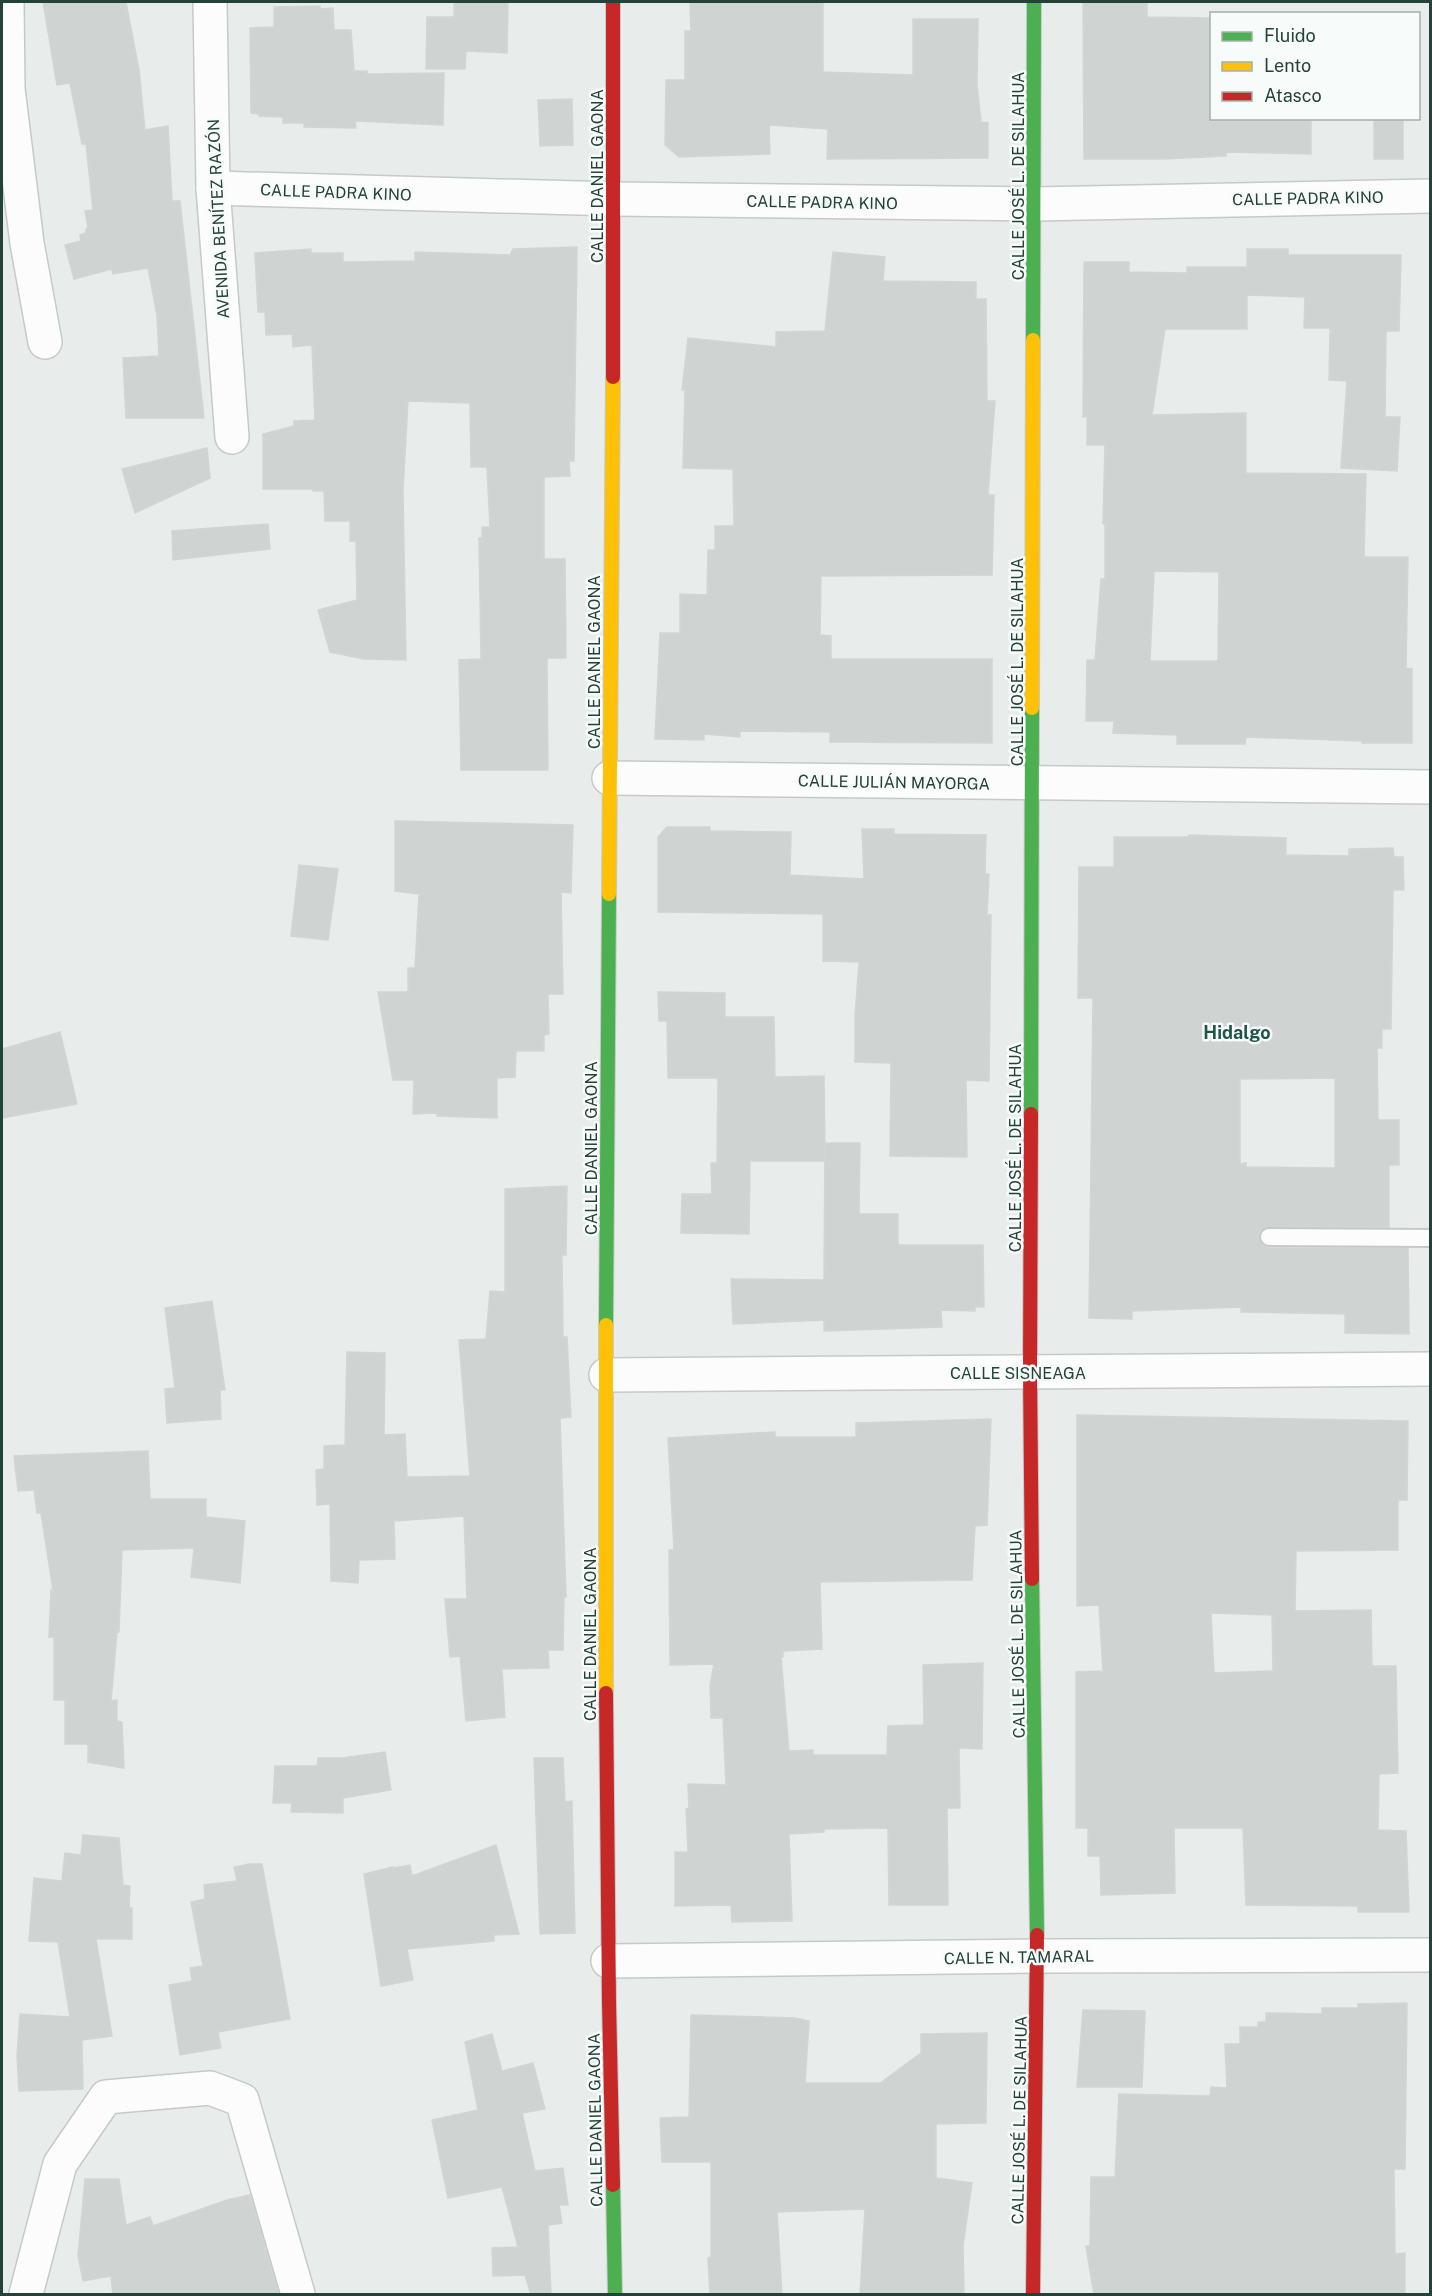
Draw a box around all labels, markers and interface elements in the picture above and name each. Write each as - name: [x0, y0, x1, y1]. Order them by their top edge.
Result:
- legend: [1210, 12, 1420, 120]
- text: Fluido: [1264, 25, 1316, 46]
- text: Lento: [1264, 55, 1311, 76]
- street label: CALLE JOSÉ L. DE SILAHUA: [1008, 72, 1028, 280]
- text: Atasco: [1264, 85, 1322, 106]
- street label: CALLE DANIEL GAONA: [588, 89, 607, 263]
- street label: AVENIDA BENÍTEZ RAZÓN: [203, 119, 233, 319]
- street label: CALLE PADRA KINO: [260, 180, 412, 205]
- street label: CALLE PADRA KINO: [1232, 188, 1384, 209]
- street label: CALLE PADRA KINO: [746, 192, 898, 213]
- street label: CALLE JOSÉ L. DE SILAHUA: [1007, 558, 1027, 766]
- street label: CALLE DANIEL GAONA: [585, 575, 604, 749]
- street label: CALLE JULIÁN MAYORGA: [798, 770, 990, 794]
- district label: Hidalgo: [1203, 1022, 1271, 1043]
- street label: CALLE JOSÉ L. DE SILAHUA: [1005, 1044, 1025, 1252]
- street label: CALLE DANIEL GAONA: [582, 1061, 601, 1235]
- street label: CALLE SISNEAGA: [950, 1364, 1086, 1383]
- street label: CALLE JOSÉ L. DE SILAHUA: [1005, 1530, 1029, 1738]
- street label: CALLE DANIEL GAONA: [581, 1547, 600, 1721]
- street label: CALLE N. TAMARAL: [944, 1947, 1094, 1968]
- street label: CALLE JOSÉ L. DE SILAHUA: [1007, 2016, 1031, 2224]
- street label: CALLE DANIEL GAONA: [584, 2033, 607, 2207]

